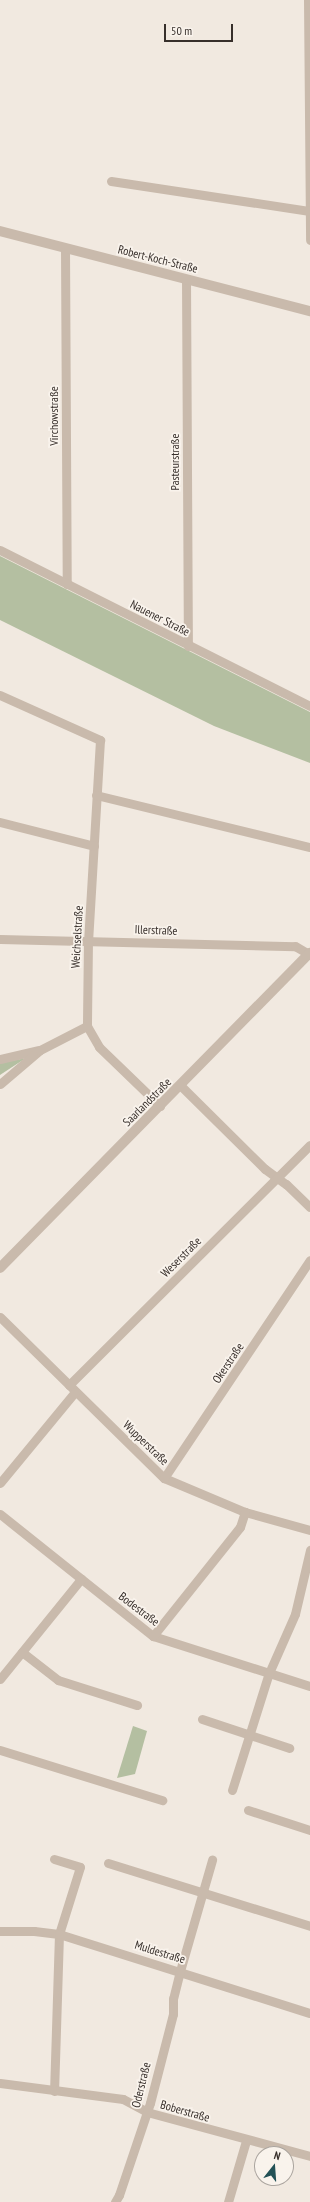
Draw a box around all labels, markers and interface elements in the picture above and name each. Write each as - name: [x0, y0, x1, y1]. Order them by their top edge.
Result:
- scale bar: [166, 16, 235, 42]
- text: 50 m: [171, 23, 192, 38]
- street label: Robert-Koch-Straße: [117, 242, 199, 276]
- street label: Virchowstraße: [47, 386, 61, 446]
- street label: Pasteurstraße: [168, 434, 182, 490]
- street label: Nauener Straße: [128, 597, 192, 639]
- street label: Weichselstraße: [68, 905, 86, 969]
- street label: Illerstraße: [134, 922, 178, 938]
- street label: Saarlandstraße: [120, 1075, 174, 1129]
- street label: Weserstraße: [158, 1234, 204, 1280]
- street label: Okerstraße: [209, 1340, 247, 1386]
- street label: Wupperstraße: [120, 1418, 172, 1468]
- street label: Bodestraße: [116, 1589, 162, 1629]
- street label: Muldestraße: [133, 1938, 187, 1966]
- street label: Oderstraße: [128, 2061, 154, 2109]
- street label: Boberstraße: [159, 2097, 211, 2125]
- north arrow: [254, 2146, 294, 2186]
- text: N: [272, 2148, 282, 2163]

